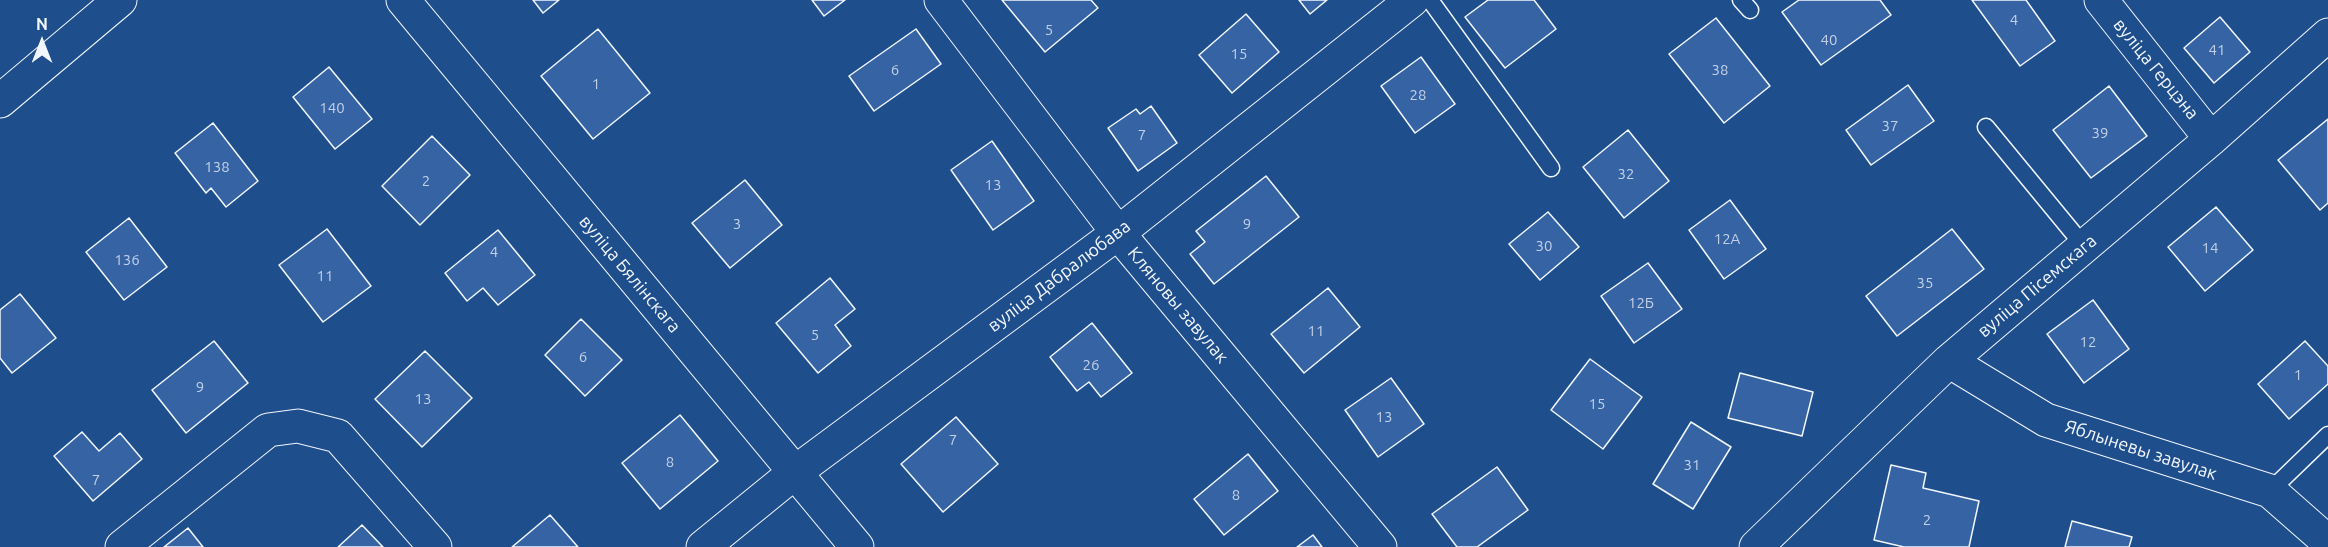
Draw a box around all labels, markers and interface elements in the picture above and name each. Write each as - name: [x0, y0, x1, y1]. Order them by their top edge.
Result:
- house number: 4: [2010, 11, 2018, 29]
- north arrow: [12, 12, 72, 72]
- street label: вуліца Герцэна: [2109, 14, 2203, 124]
- text: N: [36, 15, 48, 33]
- house number: 5: [1045, 21, 1053, 39]
- house number: 40: [1821, 31, 1837, 49]
- house number: 41: [2209, 41, 2225, 59]
- house number: 15: [1231, 45, 1247, 63]
- house number: 6: [891, 61, 899, 79]
- house number: 38: [1712, 61, 1728, 79]
- house number: 1: [592, 75, 600, 93]
- house number: 28: [1410, 86, 1426, 104]
- house number: 140: [319, 99, 345, 117]
- house number: 37: [1882, 117, 1898, 135]
- house number: 39: [2092, 124, 2108, 142]
- house number: 7: [1138, 126, 1146, 144]
- house number: 138: [204, 158, 230, 176]
- house number: 32: [1618, 165, 1634, 183]
- house number: 2: [422, 172, 430, 190]
- house number: 13: [985, 176, 1001, 194]
- street label: вуліца Бялінскага: [575, 211, 685, 337]
- house number: 3: [733, 215, 741, 233]
- street label: вуліца Дабралюбава: [983, 215, 1135, 337]
- house number: 9: [1243, 215, 1251, 233]
- house number: 12А: [1714, 230, 1740, 248]
- street label: вуліца Пісемскага: [1973, 230, 2101, 342]
- house number: 30: [1536, 237, 1552, 255]
- house number: 14: [2202, 239, 2218, 257]
- street label: Кляновы завулак: [1123, 242, 1233, 368]
- house number: 4: [490, 243, 498, 261]
- house number: 136: [114, 251, 140, 269]
- house number: 11: [317, 267, 333, 285]
- house number: 35: [1917, 274, 1933, 292]
- house number: 12Б: [1628, 294, 1654, 312]
- house number: 11: [1308, 322, 1324, 340]
- house number: 5: [811, 326, 819, 344]
- house number: 12: [2080, 333, 2096, 351]
- house number: 6: [579, 348, 587, 366]
- house number: 26: [1083, 356, 1099, 374]
- house number: 1: [2294, 366, 2302, 384]
- house number: 9: [196, 378, 204, 396]
- house number: 13: [415, 390, 431, 408]
- house number: 15: [1589, 395, 1605, 413]
- house number: 13: [1376, 408, 1392, 426]
- street label: Яблыневы завулак: [2062, 415, 2220, 485]
- house number: 7: [949, 431, 957, 449]
- house number: 8: [666, 453, 674, 471]
- house number: 31: [1684, 456, 1700, 474]
- house number: 7: [92, 471, 100, 489]
- house number: 8: [1232, 486, 1240, 504]
- house number: 2: [1923, 511, 1931, 529]

